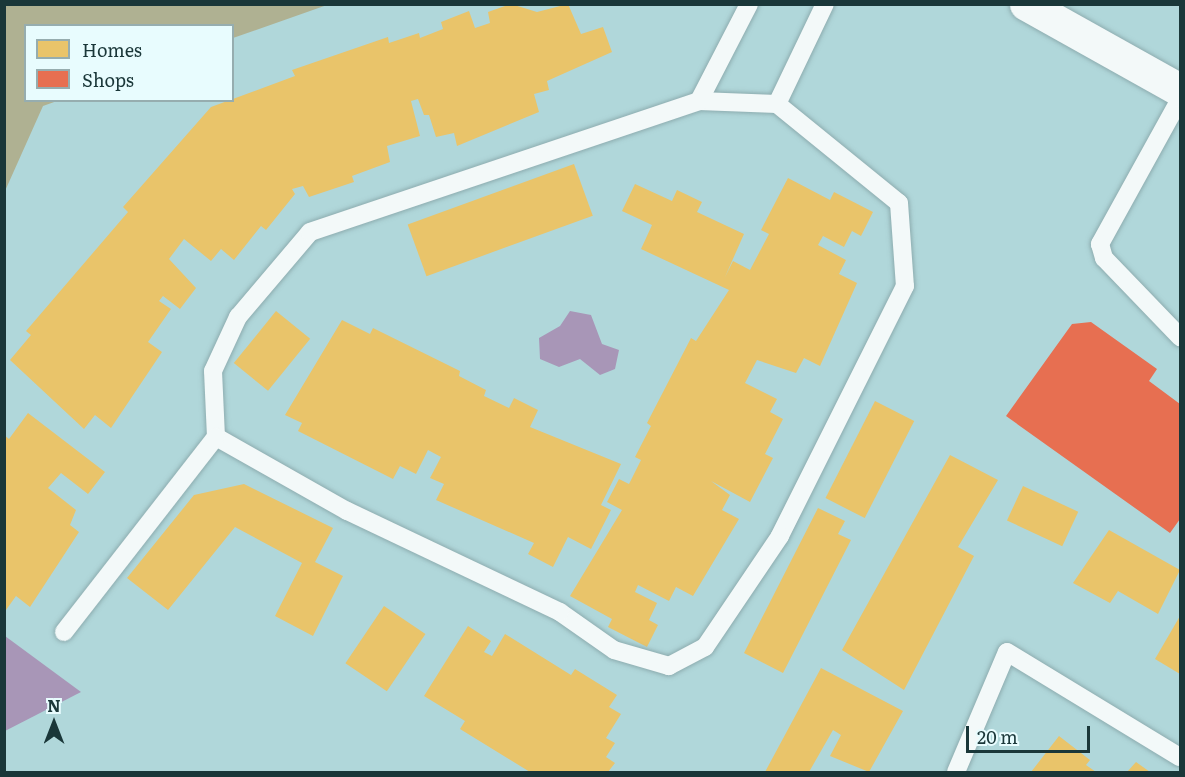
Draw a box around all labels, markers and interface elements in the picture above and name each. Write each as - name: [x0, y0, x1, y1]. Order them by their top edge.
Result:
- legend: [24, 24, 234, 102]
- text: Homes: [82, 36, 142, 63]
- text: Shops: [82, 66, 134, 93]
- north arrow: [24, 693, 84, 753]
- text: N: [47, 693, 61, 717]
- scale bar: [969, 714, 1094, 752]
- text: 20 m: [977, 723, 1018, 750]

